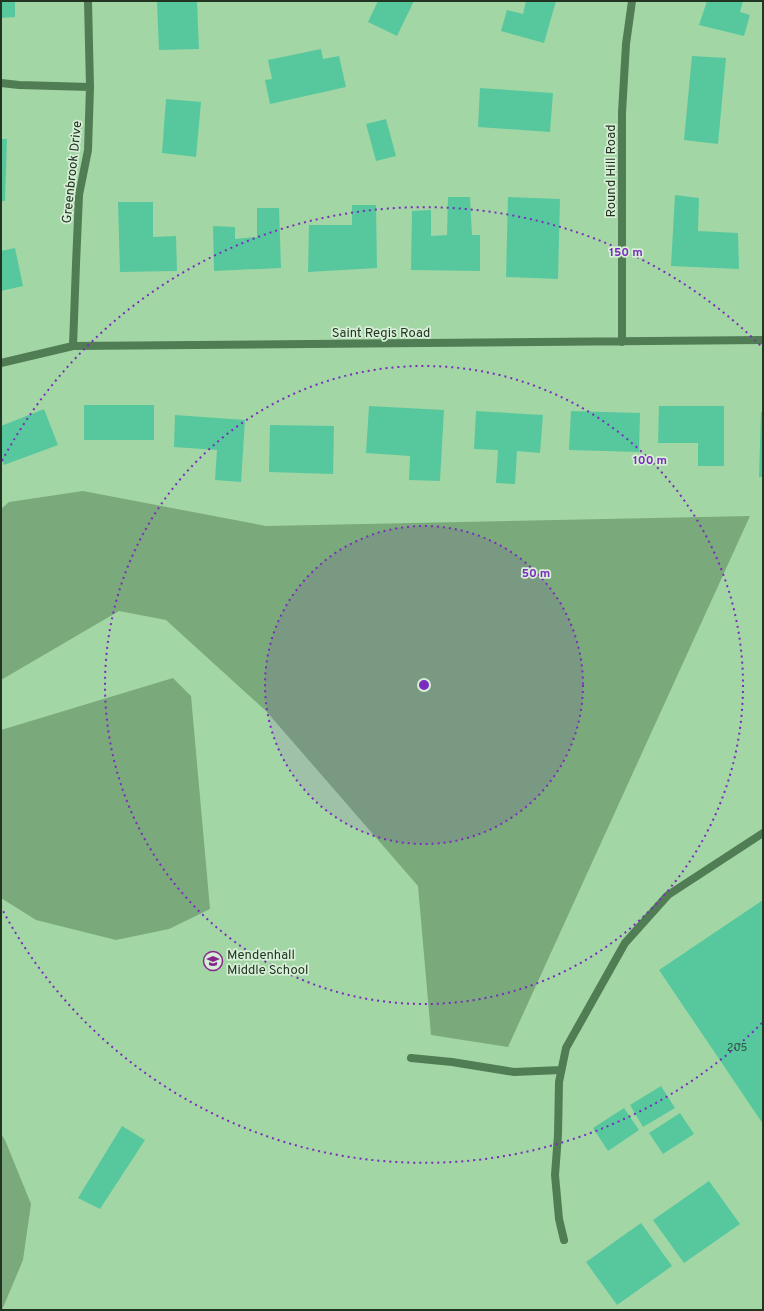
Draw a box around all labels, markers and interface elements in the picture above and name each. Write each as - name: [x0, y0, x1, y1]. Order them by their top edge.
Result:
- street label: Greenbrook Drive: [60, 120, 86, 224]
- street label: Round Hill Road: [604, 124, 620, 218]
- text: 150 m: [609, 245, 643, 261]
- street label: Saint Regis Road: [332, 326, 430, 342]
- text: 100 m: [633, 453, 667, 469]
- text: 50 m: [522, 566, 550, 582]
- centre of rings: [417, 678, 431, 692]
- place label: Mendenhall Middle School: [227, 948, 309, 979]
- school or university icon: Mendenhall Middle School: [202, 950, 224, 972]
- house number: 205: [727, 1041, 747, 1055]

